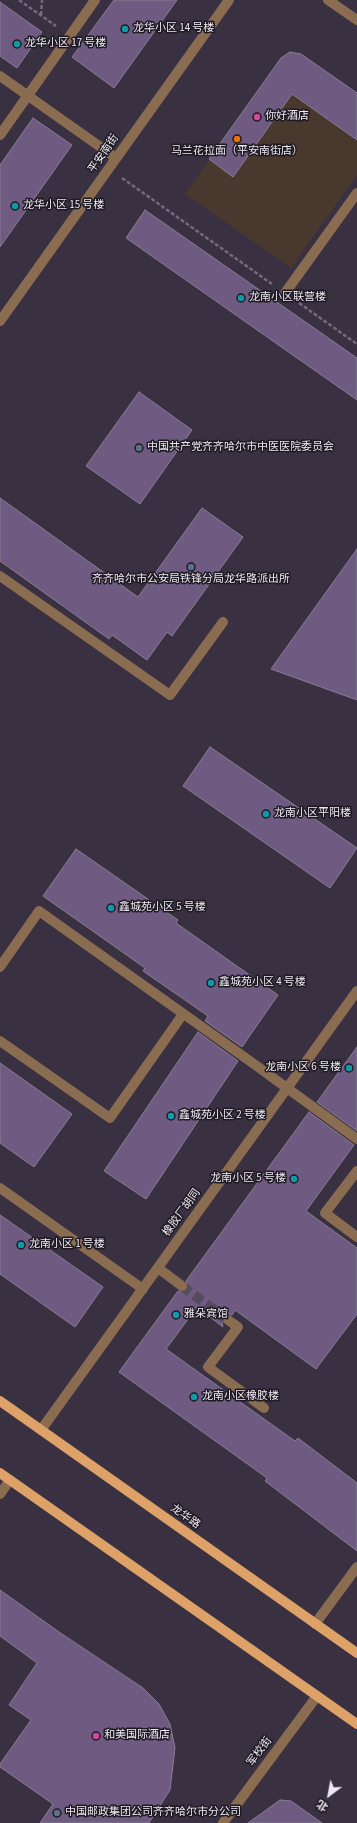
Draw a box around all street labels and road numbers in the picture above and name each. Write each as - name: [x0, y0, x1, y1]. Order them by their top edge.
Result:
- street label: 平安南街: [86, 132, 122, 176]
- street label: 橡胶厂胡同: [160, 1187, 204, 1239]
- street label: 龙华路: [168, 1502, 202, 1532]
- street label: 军校街: [245, 1735, 275, 1769]

